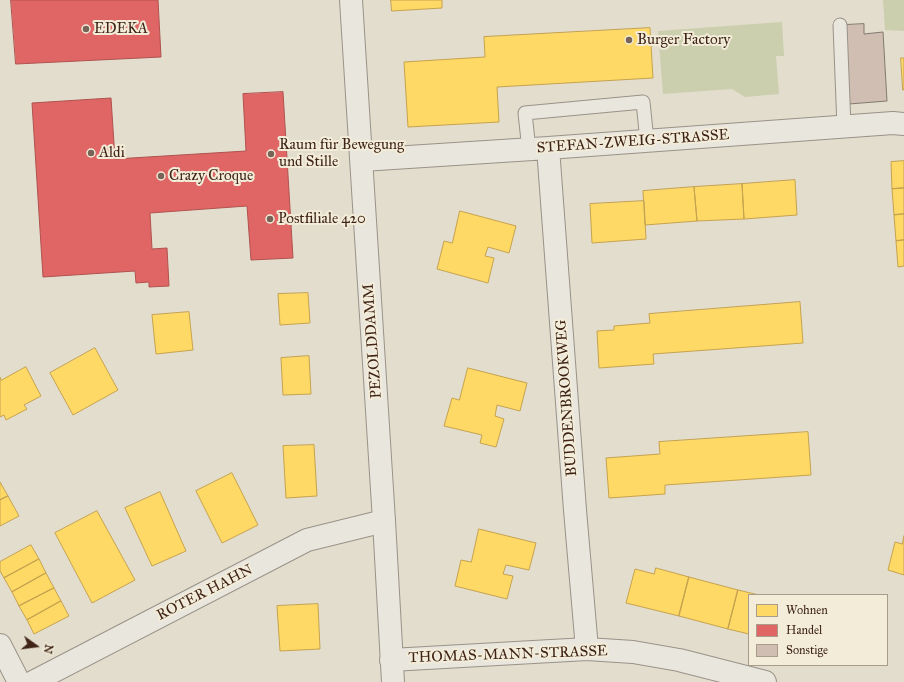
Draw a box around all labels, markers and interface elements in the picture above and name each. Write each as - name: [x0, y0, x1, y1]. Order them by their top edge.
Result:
- place label: EDEKA: [94, 20, 148, 38]
- marker: EDEKA: [81, 24, 91, 34]
- place label: Burger Factory: [637, 31, 730, 49]
- marker: Burger Factory: [624, 35, 634, 45]
- street label: STEFAN-ZWEIG-STRASSE: [536, 126, 730, 158]
- place label: Raum für Bewegung und Stille: [279, 136, 404, 171]
- place label: Aldi: [99, 144, 125, 162]
- marker: Aldi: [86, 148, 96, 158]
- marker: Raum für Bewegung und Stille: [266, 149, 276, 159]
- place label: Crazy Croque: [169, 167, 253, 185]
- marker: Crazy Croque: [156, 171, 166, 181]
- place label: Postfiliale 420: [278, 210, 366, 228]
- marker: Postfiliale 420: [265, 214, 275, 224]
- street label: PEZOLDDAMM: [360, 283, 386, 399]
- street label: BUDDENBROOKWEG: [553, 319, 581, 477]
- street label: ROTER HAHN: [154, 561, 256, 625]
- legend: [748, 594, 888, 666]
- text: Wohnen: [786, 603, 828, 617]
- text: Handel: [786, 623, 822, 637]
- north arrow: [16, 626, 56, 666]
- text: N: [41, 643, 56, 655]
- street label: THOMAS-MANN-STRASSE: [408, 643, 608, 667]
- text: Sonstige: [786, 643, 828, 657]

